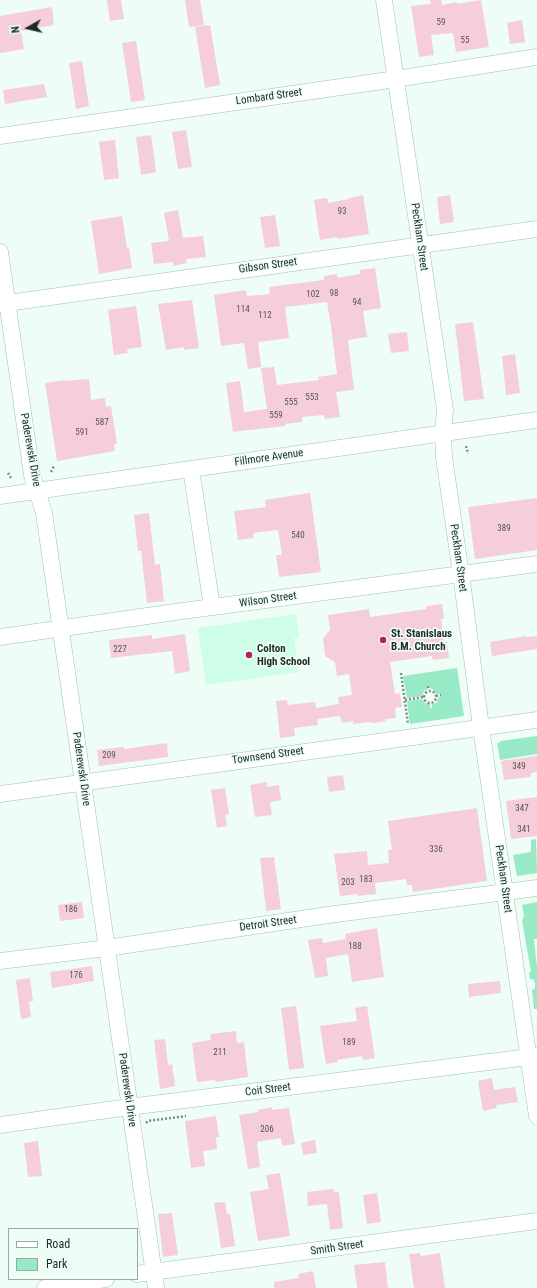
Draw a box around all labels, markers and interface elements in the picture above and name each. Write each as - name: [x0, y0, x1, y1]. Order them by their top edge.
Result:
- north arrow: [8, 8, 48, 48]
- house number: 59: [437, 18, 445, 28]
- text: N: [9, 25, 23, 34]
- house number: 55: [461, 36, 469, 46]
- street label: Lombard Street: [235, 86, 303, 108]
- street label: Peckham Street: [408, 202, 430, 272]
- house number: 93: [338, 207, 346, 217]
- street label: Gibson Street: [238, 255, 298, 277]
- house number: 98: [330, 289, 338, 299]
- house number: 102: [306, 290, 320, 300]
- house number: 94: [353, 298, 361, 308]
- house number: 114: [236, 305, 250, 315]
- house number: 112: [258, 311, 272, 321]
- house number: 553: [305, 393, 319, 403]
- house number: 555: [284, 398, 298, 408]
- house number: 559: [269, 411, 283, 421]
- street label: Paderewski Drive: [17, 412, 43, 488]
- house number: 587: [95, 418, 109, 428]
- house number: 591: [75, 428, 89, 438]
- street label: Fillmore Avenue: [234, 447, 304, 469]
- street label: Peckham Street: [447, 523, 469, 593]
- house number: 389: [497, 524, 511, 534]
- house number: 540: [291, 531, 305, 541]
- street label: Wilson Street: [239, 589, 297, 611]
- place label: St. Stanislaus B.M. Church: [391, 627, 452, 653]
- marker: St. Stanislaus B.M. Church: [378, 635, 388, 645]
- place label: Colton High School: [257, 642, 310, 668]
- house number: 227: [113, 645, 127, 655]
- marker: Colton High School: [244, 650, 254, 660]
- street label: Paderewski Drive: [69, 731, 93, 807]
- street label: Townsend Street: [231, 744, 305, 768]
- house number: 209: [102, 751, 116, 761]
- house number: 349: [512, 762, 526, 772]
- house number: 347: [515, 804, 529, 814]
- house number: 341: [517, 825, 531, 835]
- street label: Peckham Street: [492, 844, 514, 914]
- house number: 336: [429, 845, 443, 855]
- house number: 183: [359, 875, 373, 885]
- house number: 203: [341, 878, 355, 888]
- house number: 186: [64, 905, 78, 915]
- street label: Detroit Street: [239, 913, 297, 935]
- house number: 188: [348, 942, 362, 952]
- house number: 176: [69, 971, 83, 981]
- house number: 189: [342, 1038, 356, 1048]
- house number: 211: [213, 1048, 227, 1058]
- street label: Paderewski Drive: [115, 1052, 139, 1128]
- street label: Coit Street: [244, 1081, 292, 1099]
- house number: 206: [260, 1125, 274, 1135]
- legend: [8, 1228, 138, 1280]
- text: Road: [46, 1237, 70, 1251]
- street label: Smith Street: [310, 1238, 364, 1258]
- text: Park: [46, 1257, 67, 1271]

